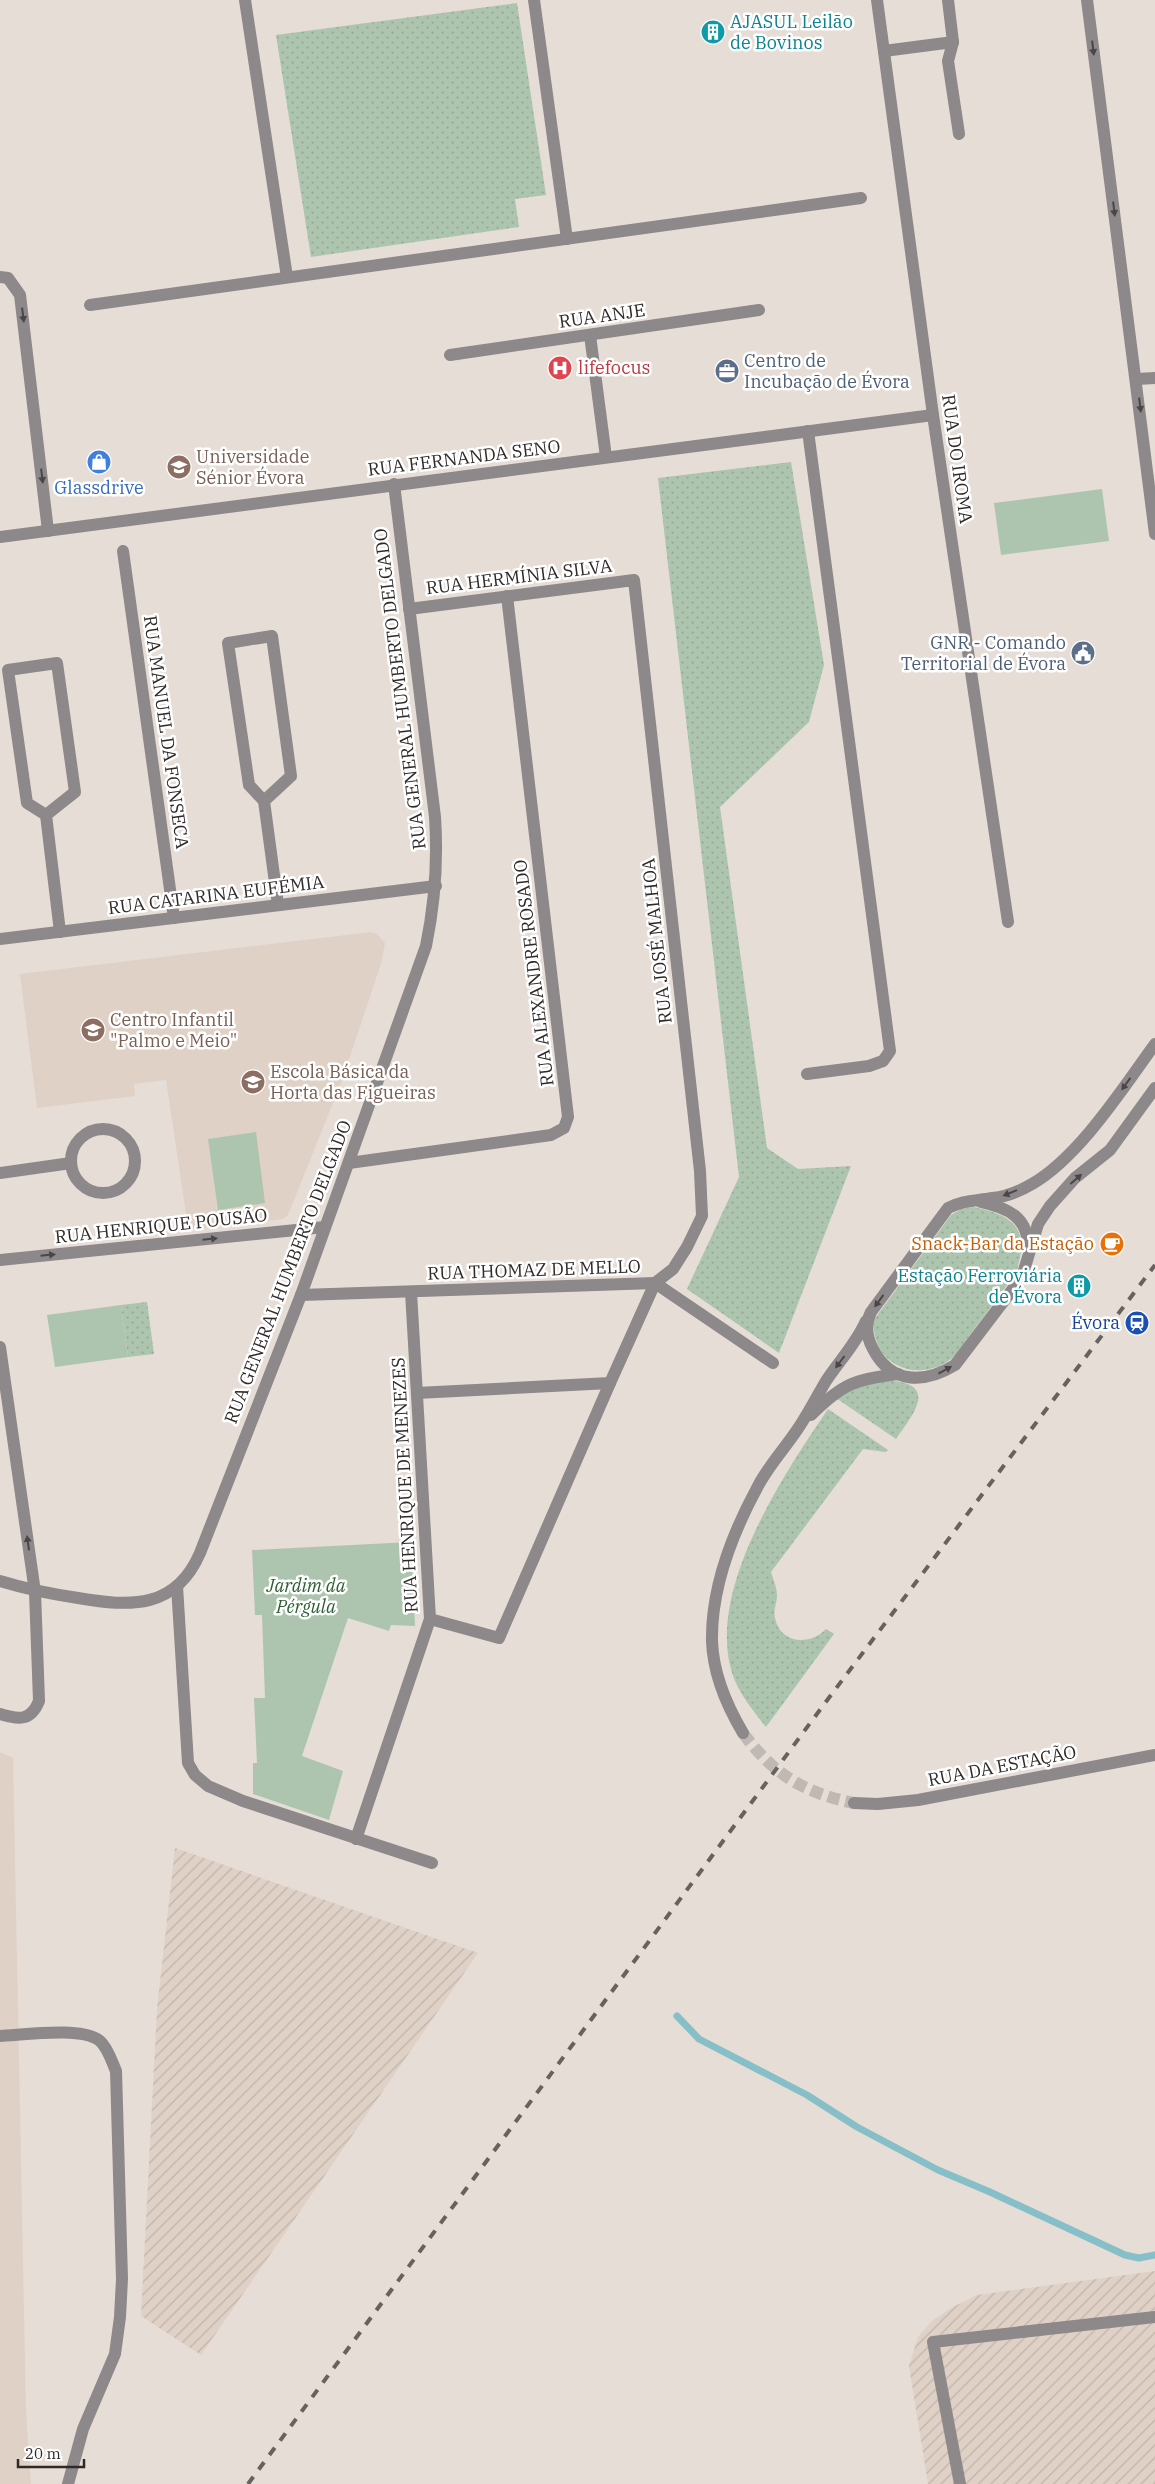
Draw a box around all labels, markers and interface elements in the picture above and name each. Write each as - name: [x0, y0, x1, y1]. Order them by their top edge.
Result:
- place label: AJASUL Leilão de Bovinos: [730, 10, 853, 54]
- building icon: AJASUL Leilão de Bovinos: [700, 19, 726, 45]
- one-way arrow: [1089, 41, 1097, 57]
- one-way arrow: [1110, 202, 1118, 218]
- street label: RUA ANJE: [557, 298, 647, 333]
- one-way arrow: [19, 307, 27, 323]
- place label: Centro de Incubação de Évora: [744, 349, 910, 393]
- hospital icon: lifefocus: [547, 355, 573, 381]
- place label: lifefocus: [578, 356, 650, 379]
- office icon: Centro de Incubação de Évora: [714, 358, 740, 384]
- street label: RUA DO IROMA: [937, 393, 978, 526]
- one-way arrow: [1136, 398, 1144, 414]
- street label: RUA FERNANDA SENO: [366, 434, 562, 481]
- place label: Universidade Sénior Évora: [196, 445, 309, 489]
- shop icon: Glassdrive: [86, 449, 112, 475]
- school or university icon: Universidade Sénior Évora: [166, 454, 192, 480]
- one-way arrow: [38, 469, 46, 485]
- place label: Glassdrive: [54, 476, 144, 499]
- street label: RUA GENERAL HUMBERTO DELGADO: [368, 527, 431, 851]
- street label: RUA HERMÍNIA SILVA: [425, 554, 614, 599]
- street label: RUA MANUEL DA FONSECA: [139, 614, 194, 851]
- place label: GNR - Comando Territorial de Évora: [901, 631, 1066, 675]
- public building icon: GNR - Comando Territorial de Évora: [1070, 640, 1096, 666]
- street label: RUA JOSÉ MALHOA: [636, 857, 677, 1025]
- street label: RUA ALEXANDRE ROSADO: [508, 858, 559, 1088]
- street label: RUA CATARINA EUFÉMIA: [107, 870, 326, 919]
- place label: Centro Infantil "Palmo e Meio": [110, 1008, 237, 1052]
- school or university icon: Centro Infantil "Palmo e Meio": [80, 1017, 106, 1043]
- place label: Escola Básica da Horta das Figueiras: [270, 1060, 436, 1104]
- school or university icon: Escola Básica da Horta das Figueiras: [240, 1069, 266, 1095]
- one-way arrow: [1121, 1077, 1131, 1090]
- street label: RUA GENERAL HUMBERTO DELGADO: [219, 1117, 356, 1427]
- one-way arrow: [1069, 1173, 1081, 1185]
- one-way arrow: [1003, 1190, 1017, 1198]
- street label: RUA HENRIQUE POUSÃO: [54, 1203, 268, 1248]
- cafe icon: Snack-Bar da Estação: [1099, 1231, 1125, 1257]
- place label: Snack-Bar da Estação: [911, 1232, 1094, 1255]
- one-way arrow: [202, 1235, 218, 1243]
- one-way arrow: [41, 1251, 57, 1259]
- street label: RUA THOMAZ DE MELLO: [427, 1254, 641, 1285]
- place label: Estação Ferroviária de Évora: [898, 1264, 1062, 1308]
- building icon: Estação Ferroviária de Évora: [1066, 1273, 1092, 1299]
- one-way arrow: [874, 1294, 884, 1308]
- station icon: Évora: [1124, 1310, 1150, 1336]
- place label: Évora: [1071, 1311, 1120, 1334]
- one-way arrow: [835, 1355, 845, 1369]
- street label: RUA HENRIQUE DE MENEZES: [386, 1357, 423, 1613]
- one-way arrow: [939, 1366, 952, 1375]
- one-way arrow: [24, 1535, 32, 1551]
- park label: Jardim da Pérgula: [266, 1574, 346, 1618]
- street label: RUA DA ESTAÇÃO: [926, 1740, 1078, 1791]
- scale bar: [18, 2436, 84, 2468]
- text: 20 m: [25, 2444, 61, 2463]

